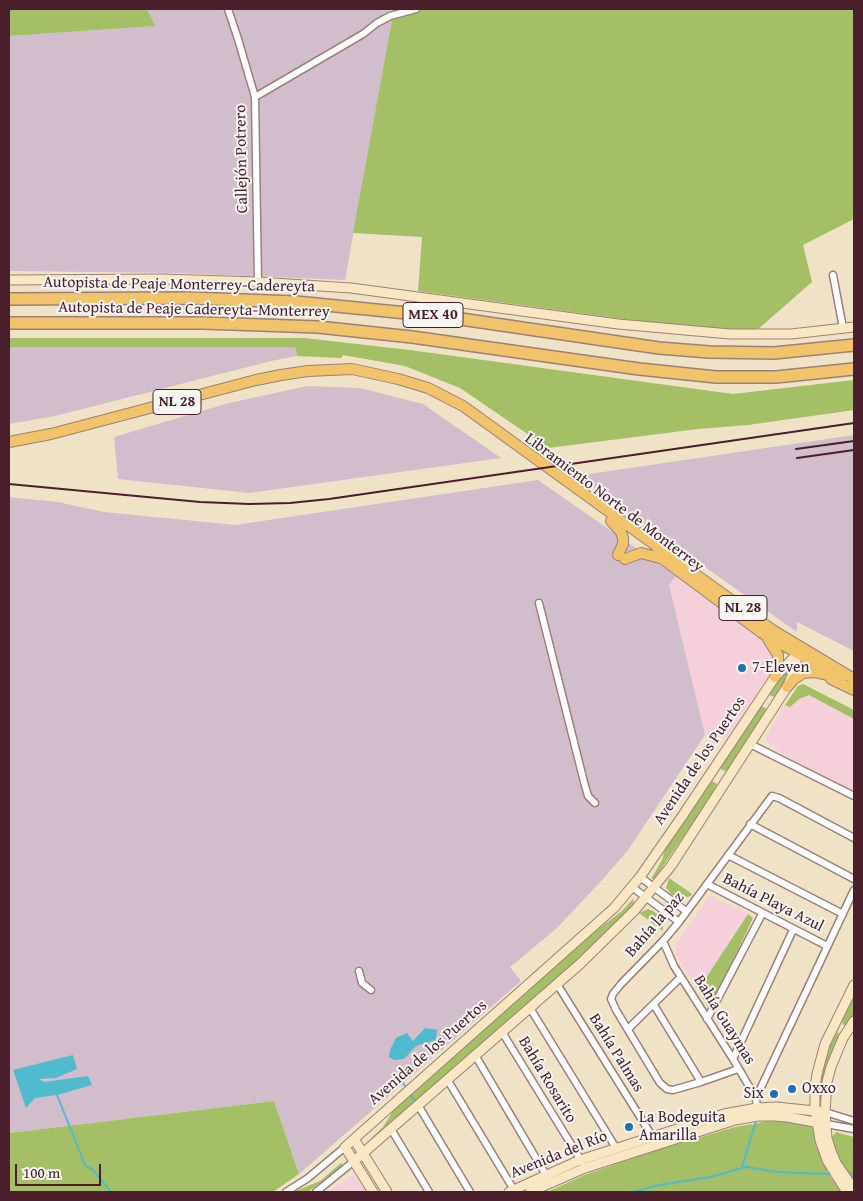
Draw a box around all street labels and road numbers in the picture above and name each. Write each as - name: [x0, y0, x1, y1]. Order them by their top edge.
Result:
- street label: Callejón Potrero: [231, 105, 253, 213]
- street label: Autopista de Peaje Monterrey-Cadereyta: [43, 273, 315, 297]
- street label: Autopista de Peaje Cadereyta-Monterrey: [58, 298, 330, 322]
- road number: MEX 40: [403, 302, 463, 328]
- road number: NL 28: [153, 390, 201, 414]
- street label: Libramiento Norte de Monterrey: [521, 429, 707, 577]
- road number: NL 28: [719, 596, 767, 620]
- street label: Avenida de los Puertos: [650, 693, 750, 829]
- street label: Bahía Playa Azul: [719, 869, 827, 937]
- street label: Bahía la paz: [622, 889, 688, 961]
- street label: Bahía Guaymas: [689, 972, 759, 1068]
- street label: Avenida de los Puertos: [365, 996, 491, 1110]
- street label: Bahía Palmas: [584, 1010, 648, 1096]
- street label: Bahía Rosarito: [514, 1033, 580, 1127]
- street label: Avenida del Río: [508, 1127, 610, 1183]

